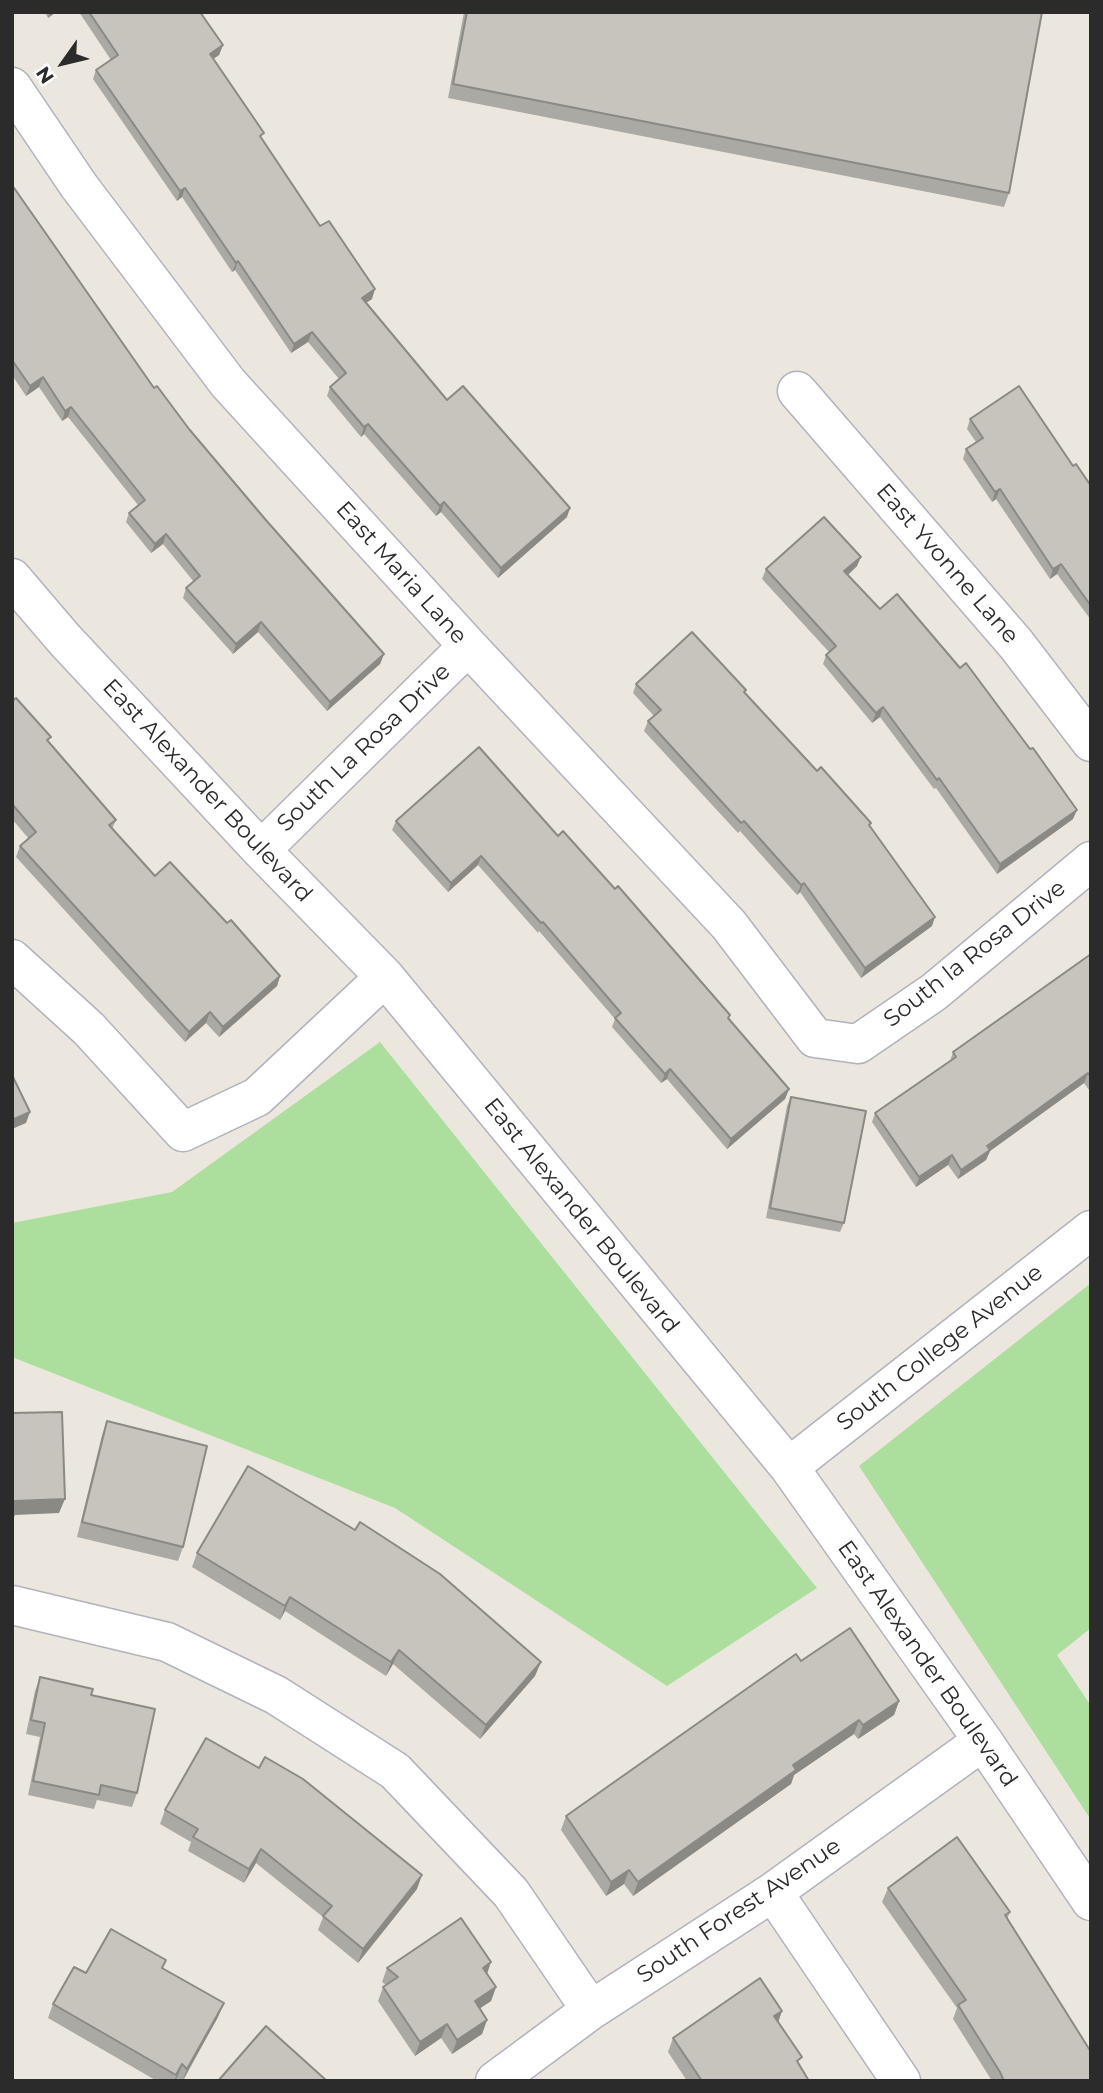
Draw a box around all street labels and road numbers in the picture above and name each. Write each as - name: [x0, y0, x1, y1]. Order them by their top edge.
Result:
- street label: East Yvonne Lane: [870, 478, 1024, 650]
- street label: East Maria Lane: [330, 496, 472, 650]
- street label: South La Rosa Drive: [272, 658, 456, 838]
- street label: East Alexander Boulevard: [96, 674, 318, 908]
- street label: South la Rosa Drive: [879, 875, 1071, 1033]
- street label: East Alexander Boulevard: [478, 1093, 684, 1339]
- street label: South College Avenue: [831, 1259, 1049, 1437]
- street label: East Alexander Boulevard: [831, 1535, 1023, 1793]
- street label: South Forest Avenue: [632, 1833, 846, 1989]

